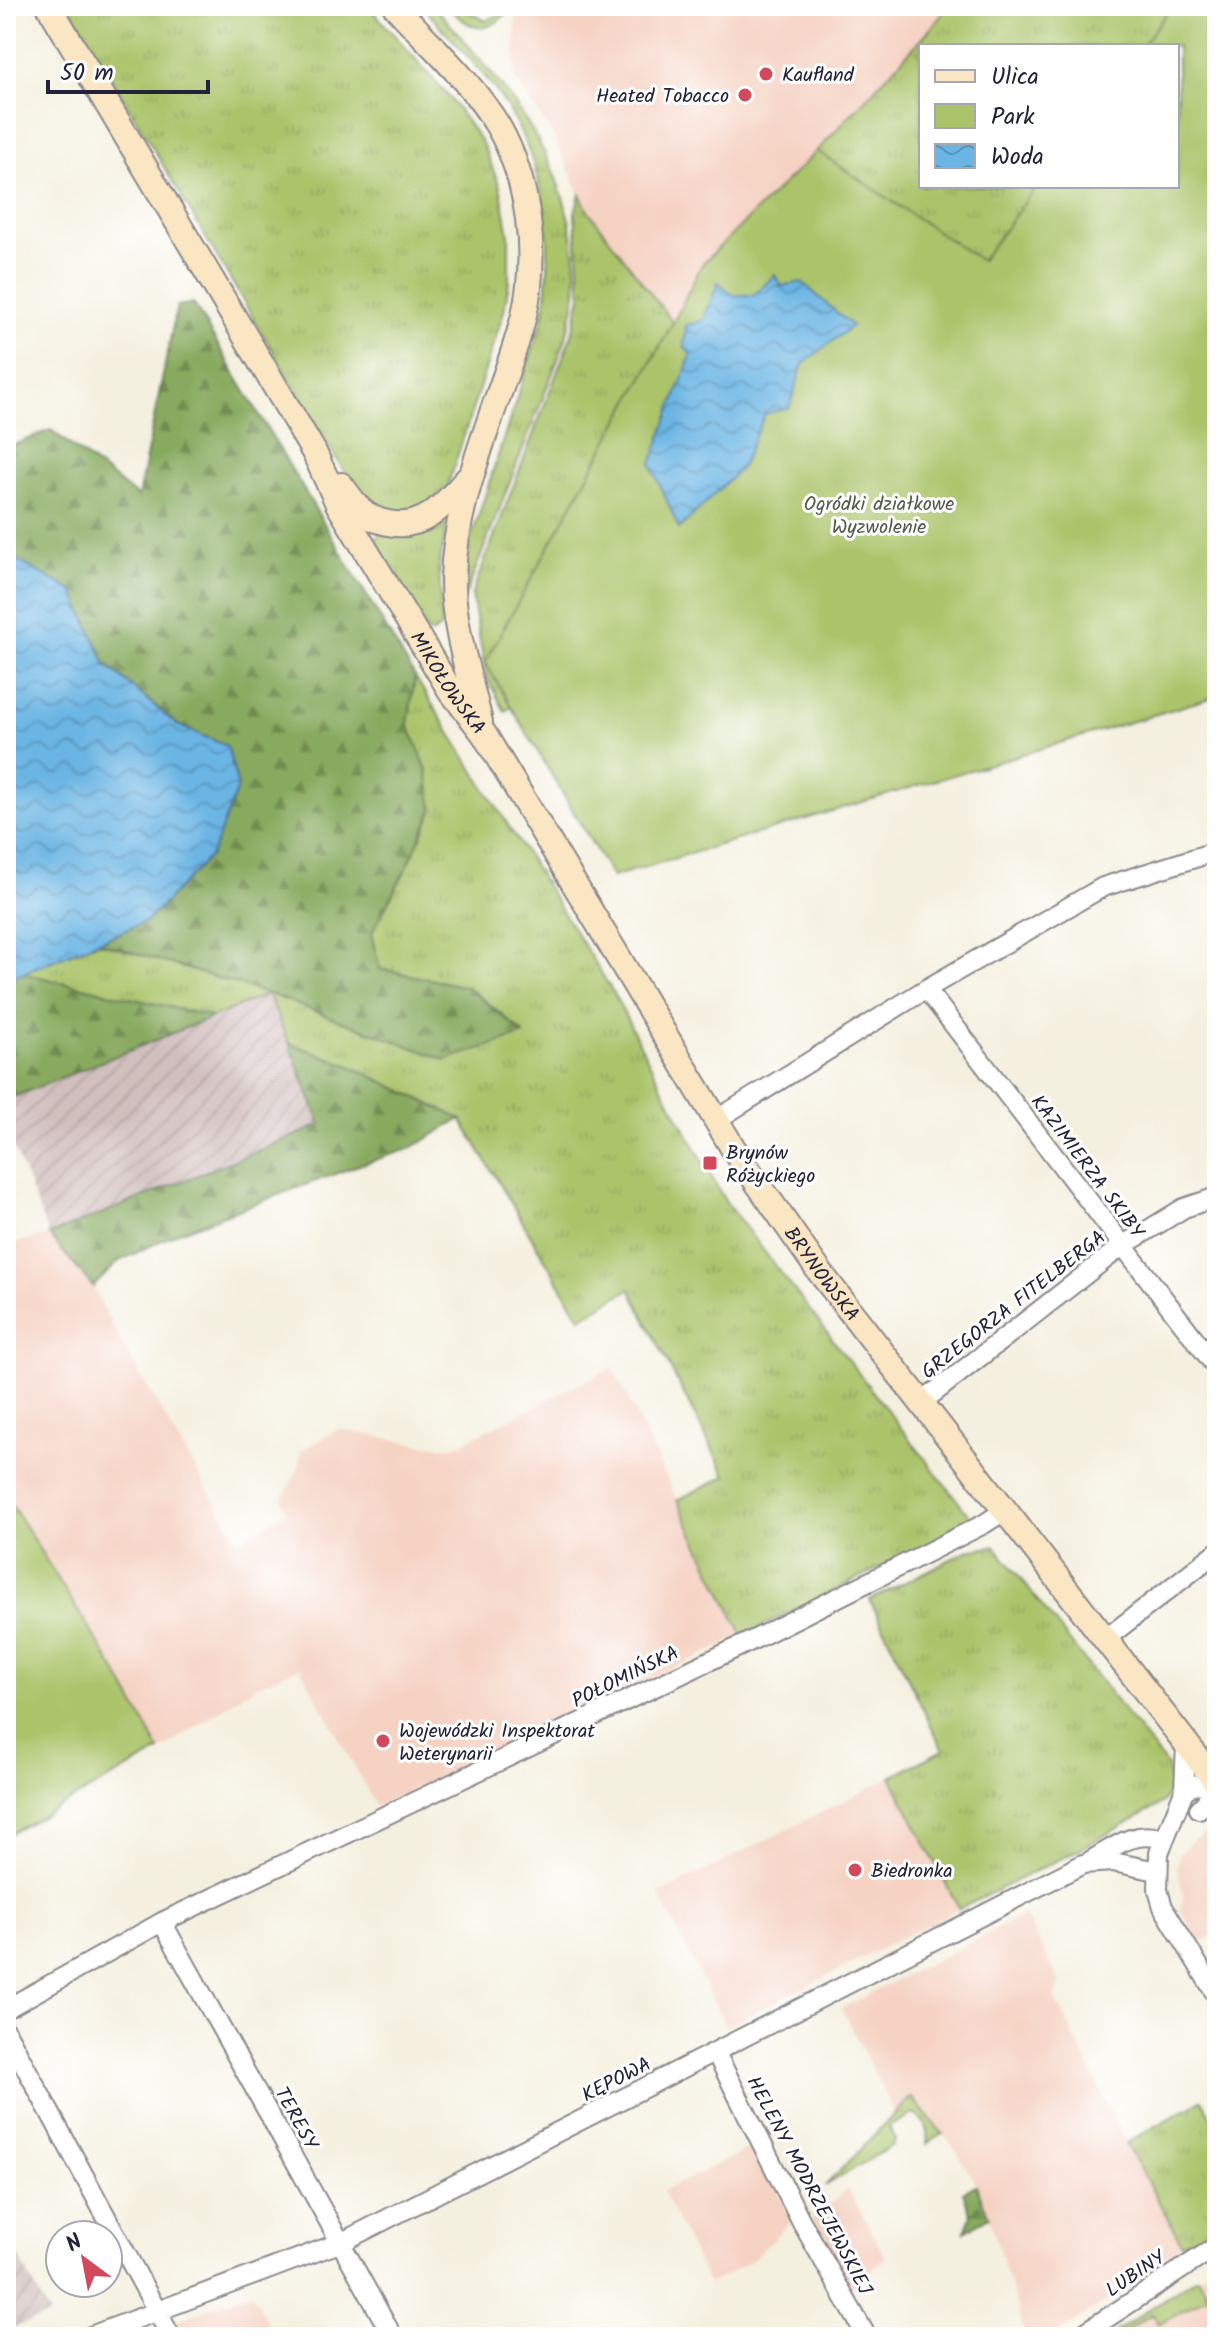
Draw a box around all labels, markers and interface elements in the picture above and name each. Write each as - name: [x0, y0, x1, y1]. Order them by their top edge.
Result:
- scale bar: [48, 44, 208, 94]
- legend: [919, 44, 1179, 188]
- text: 50 m: [60, 54, 114, 93]
- text: Ulica: [991, 58, 1039, 97]
- place label: Kaufland: [782, 60, 855, 92]
- marker: Kaufland: [757, 65, 775, 83]
- place label: Heated Tobacco: [596, 81, 729, 113]
- marker: Heated Tobacco: [736, 86, 754, 104]
- text: Park: [991, 98, 1035, 137]
- text: Woda: [991, 138, 1044, 177]
- park label: Ogródki działkowe Wyzwolenie: [804, 489, 954, 544]
- street label: MIKOŁOWSKA: [400, 626, 493, 742]
- street label: KAZIMIERZA SKIBY: [1021, 1088, 1152, 1247]
- place label: Brynów Różyckiego: [726, 1138, 815, 1193]
- marker: Brynów Różyckiego: [701, 1154, 719, 1172]
- street label: BRYNOWSKA: [774, 1220, 867, 1329]
- street label: GRZEGORZA FITELBERGA: [915, 1223, 1114, 1388]
- street label: POŁOMIŃSKA: [567, 1638, 685, 1718]
- place label: Wojewódzki Inspektorat Weterynarii: [399, 1716, 595, 1771]
- marker: Wojewódzki Inspektorat Weterynarii: [374, 1732, 392, 1750]
- place label: Biedronka: [871, 1856, 953, 1888]
- marker: Biedronka: [846, 1861, 864, 1879]
- street label: KĘPOWA: [576, 2050, 657, 2112]
- street label: HELENY MODRZEJEWSKIEJ: [737, 2071, 880, 2302]
- street label: TERESY: [265, 2082, 326, 2158]
- north arrow: [44, 2219, 124, 2299]
- text: N: [60, 2226, 90, 2263]
- street label: LUBINY: [1099, 2242, 1174, 2307]

